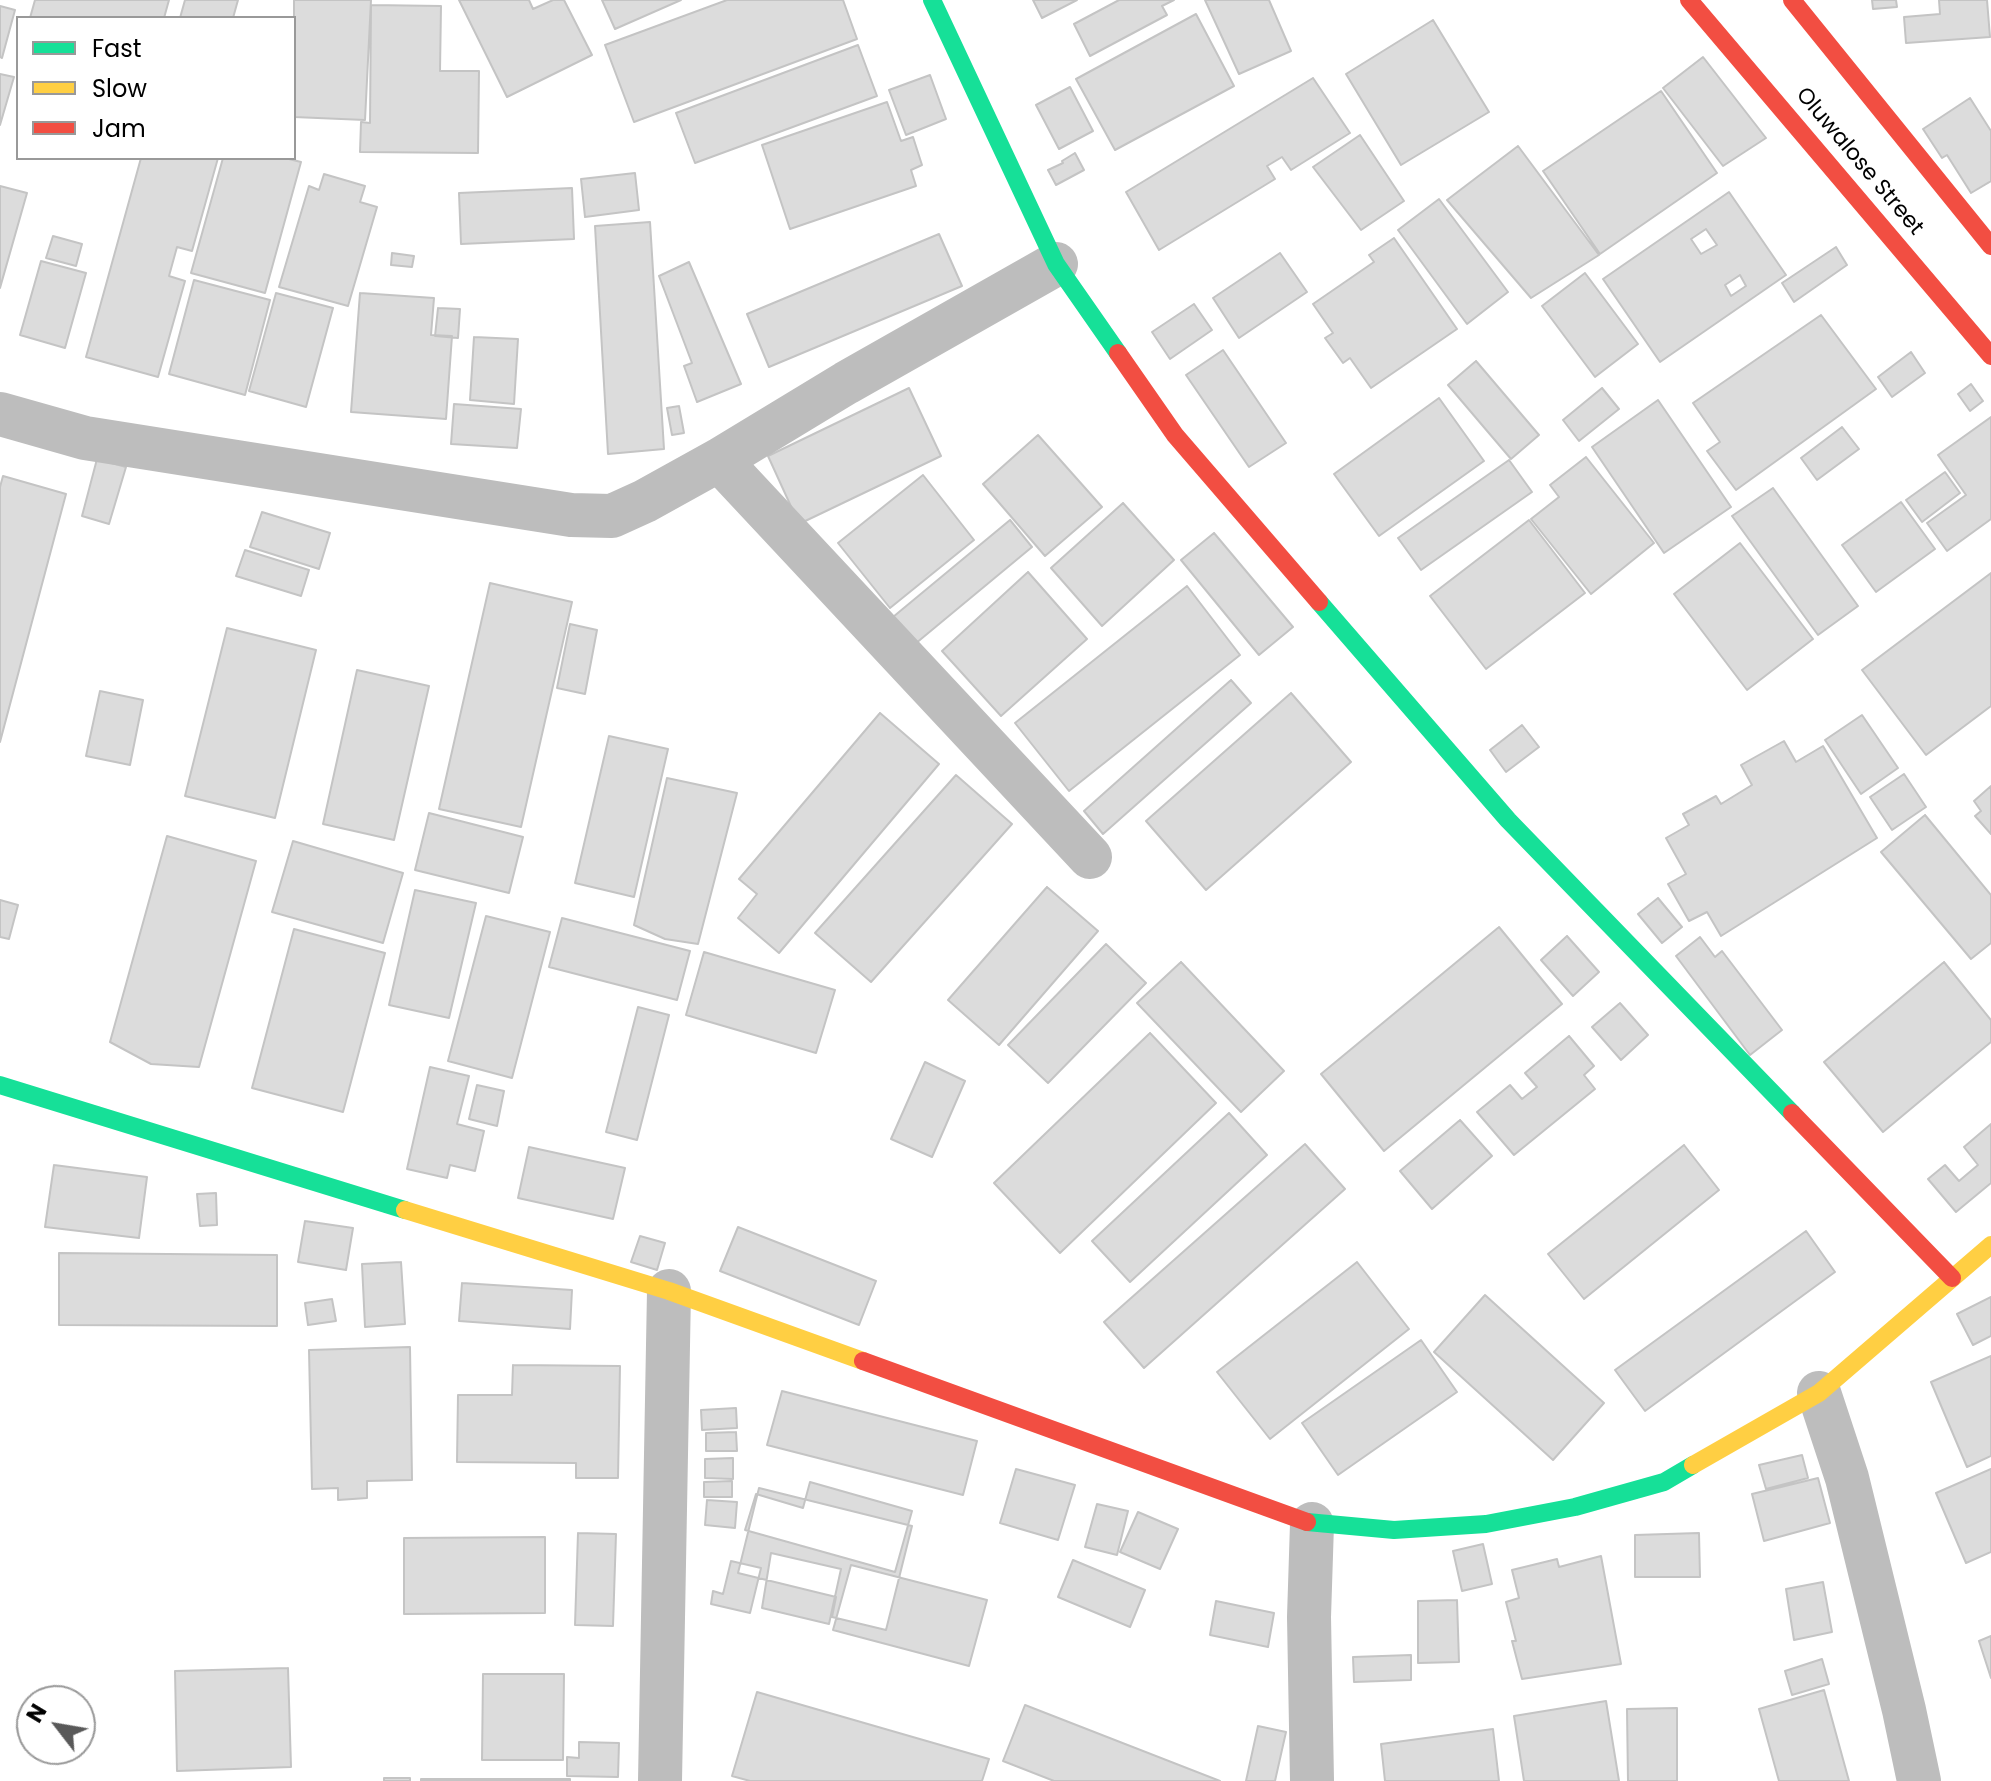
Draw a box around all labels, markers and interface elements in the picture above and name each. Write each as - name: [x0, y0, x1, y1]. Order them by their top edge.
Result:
- legend: [16, 16, 296, 160]
- text: Fast: [92, 32, 142, 65]
- text: Slow: [92, 72, 147, 105]
- street label: Oluwalose Street: [1790, 83, 1928, 241]
- text: Jam: [92, 112, 146, 145]
- north arrow: [16, 1685, 96, 1765]
- text: N: [19, 1698, 54, 1728]

